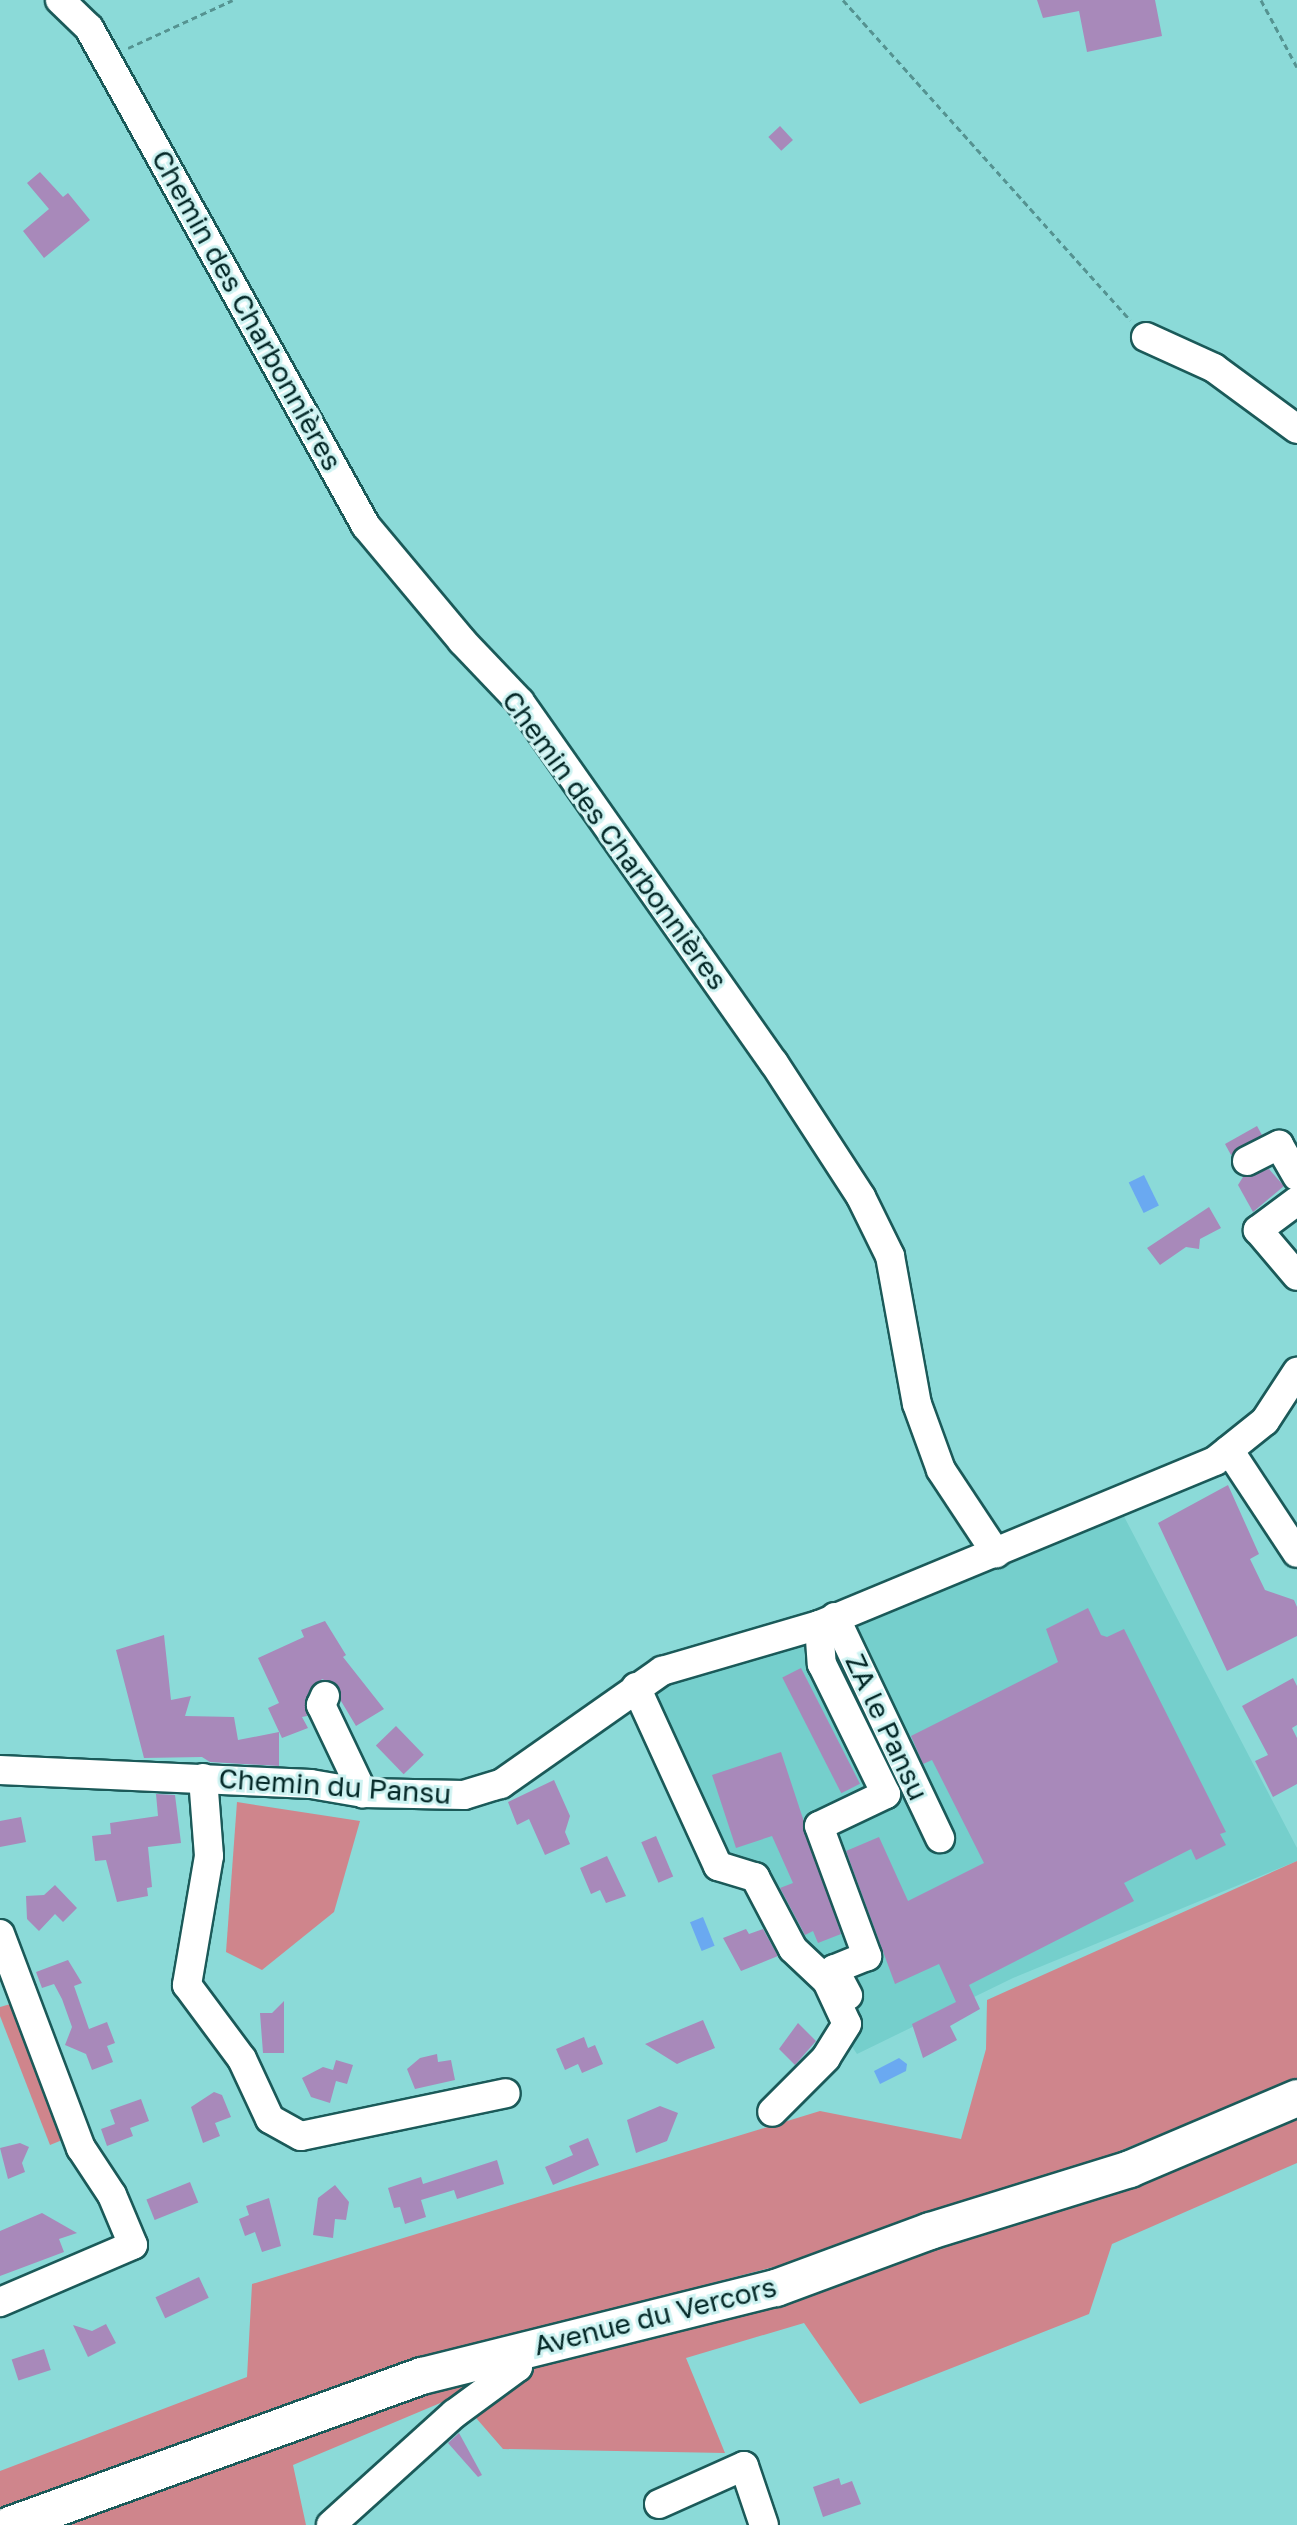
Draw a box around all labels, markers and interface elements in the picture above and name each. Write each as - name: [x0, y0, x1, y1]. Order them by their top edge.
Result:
- street label: Chemin des Charbonnières: [145, 144, 349, 476]
- street label: Chemin des Charbonnières: [495, 684, 735, 996]
- street label: ZA le Pansu: [839, 1649, 935, 1805]
- street label: Chemin du Pansu: [218, 1761, 452, 1811]
- street label: Avenue du Vercors: [530, 2270, 780, 2362]

